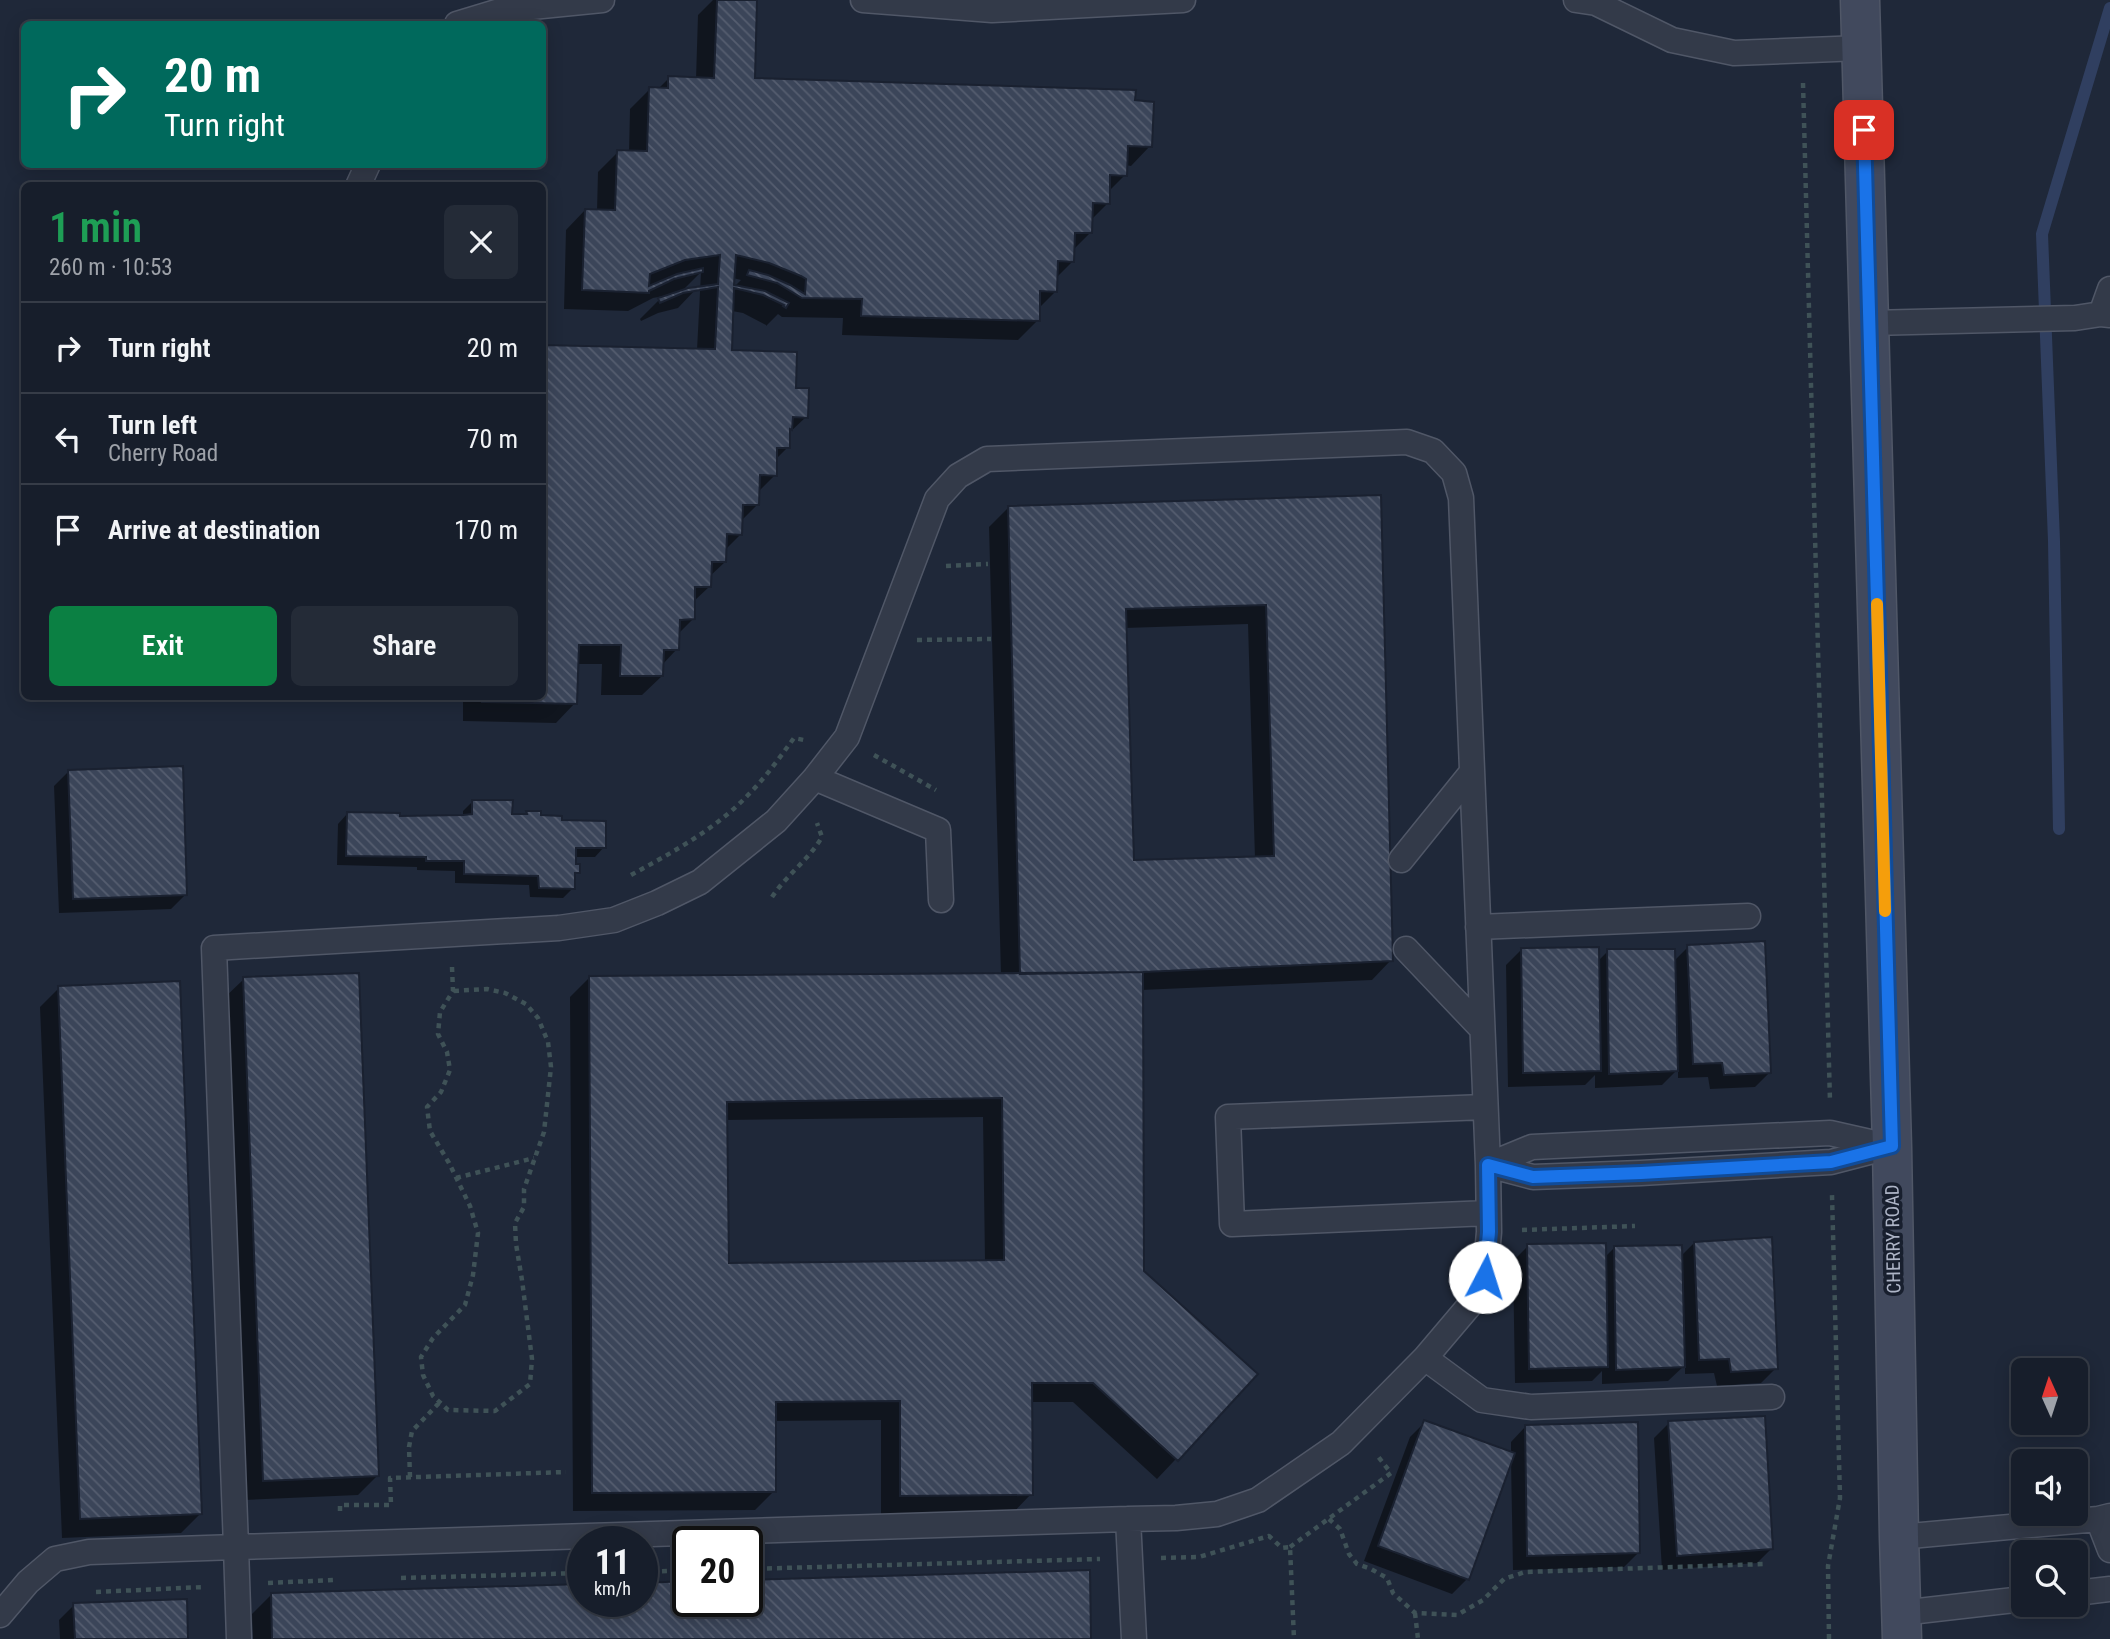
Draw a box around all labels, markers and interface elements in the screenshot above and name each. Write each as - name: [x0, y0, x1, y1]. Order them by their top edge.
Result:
- text: 20 m: [164, 47, 261, 104]
- icon: right: [49, 49, 140, 140]
- pin: [1834, 100, 1894, 160]
- text: Turn right: [164, 106, 285, 144]
- icon: arrive: [1845, 111, 1883, 149]
- text: 1 min: [49, 203, 142, 252]
- button: close: [444, 205, 518, 279]
- text: 260 m · 10:53: [49, 254, 173, 281]
- icon: right: [49, 329, 87, 367]
- text: Turn right: [108, 333, 210, 363]
- text: 20 m: [467, 333, 518, 363]
- text: Turn left: [108, 410, 197, 440]
- icon: left: [49, 420, 87, 458]
- text: 70 m: [467, 424, 518, 454]
- text: Cherry Road: [108, 440, 218, 467]
- icon: arrive: [49, 511, 87, 549]
- text: Arrive at destination: [108, 515, 320, 545]
- text: 170 m: [454, 515, 518, 545]
- button: Exit: [49, 606, 277, 686]
- button: Share: [291, 606, 518, 686]
- street label: CHERRY ROAD: [1881, 1184, 1905, 1294]
- position arrow: [1448, 1240, 1522, 1314]
- north arrow: [2011, 1358, 2088, 1435]
- map controls: [2011, 1358, 2088, 1617]
- button: sound: [2011, 1449, 2088, 1526]
- speed limit sign: 20: [672, 1526, 763, 1617]
- button: search: [2011, 1540, 2088, 1617]
- text: 11: [595, 1542, 630, 1583]
- text: km/h: [594, 1578, 631, 1599]

